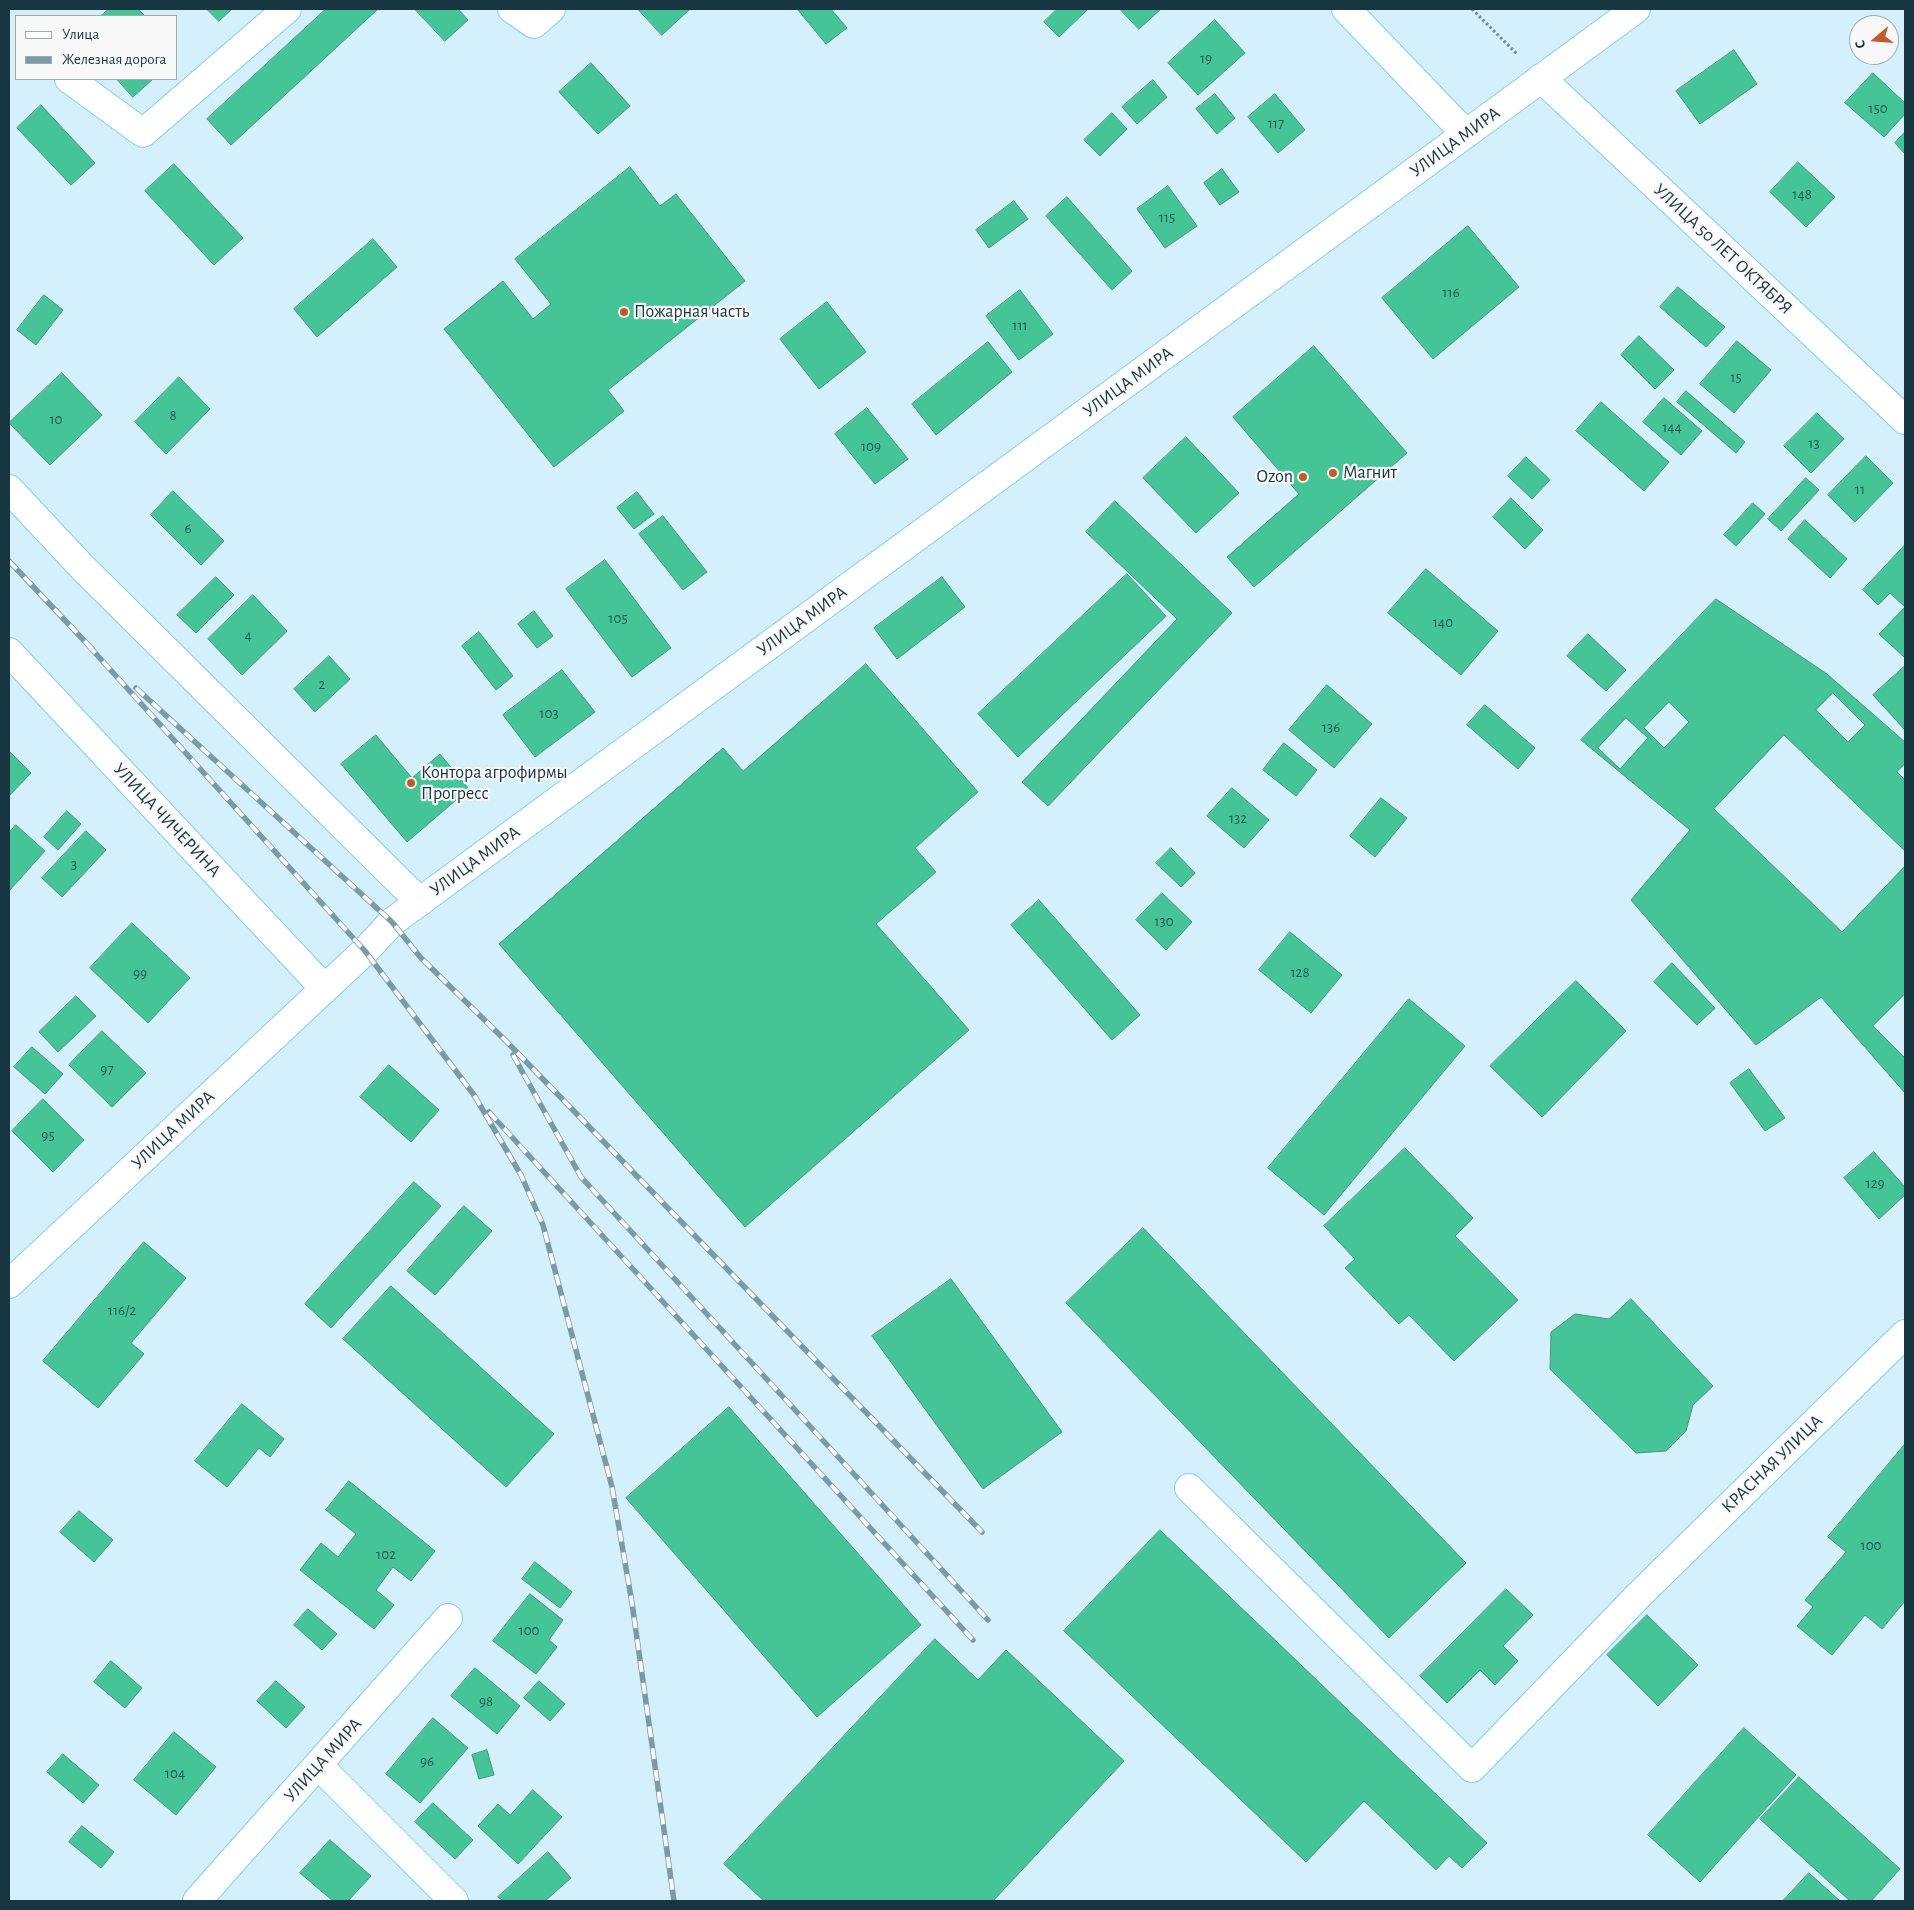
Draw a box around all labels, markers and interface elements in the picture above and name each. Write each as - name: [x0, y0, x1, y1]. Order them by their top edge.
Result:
- legend: [15, 15, 178, 80]
- north arrow: [1849, 15, 1899, 65]
- text: Улица: [62, 27, 99, 42]
- text: С: [1853, 38, 1869, 50]
- house number: 19: [1200, 49, 1212, 67]
- text: Железная дорога: [62, 52, 166, 67]
- house number: 150: [1868, 99, 1888, 117]
- street label: УЛИЦА МИРА: [1406, 102, 1504, 182]
- house number: 117: [1268, 114, 1284, 132]
- street label: УЛИЦА 50 ЛЕТ ОКТЯБРЯ: [1649, 179, 1797, 319]
- house number: 148: [1792, 185, 1812, 203]
- house number: 115: [1159, 208, 1175, 226]
- house number: 116: [1442, 283, 1460, 301]
- place label: Пожарная часть: [634, 301, 749, 323]
- marker: Пожарная часть: [618, 306, 630, 318]
- house number: 111: [1012, 316, 1028, 334]
- street label: УЛИЦА МИРА: [1079, 342, 1177, 422]
- house number: 15: [1730, 368, 1742, 386]
- house number: 8: [169, 406, 177, 424]
- house number: 10: [49, 410, 63, 428]
- house number: 144: [1662, 418, 1682, 436]
- house number: 13: [1808, 434, 1820, 452]
- house number: 109: [861, 437, 881, 455]
- place label: Магнит: [1343, 462, 1397, 484]
- place label: Ozon: [1256, 466, 1293, 488]
- marker: Магнит: [1327, 467, 1339, 479]
- marker: Ozon: [1297, 471, 1309, 483]
- house number: 11: [1855, 480, 1865, 498]
- house number: 6: [184, 519, 192, 537]
- street label: УЛИЦА МИРА: [753, 581, 851, 661]
- house number: 105: [608, 609, 628, 627]
- house number: 140: [1433, 613, 1453, 631]
- house number: 4: [244, 626, 252, 644]
- house number: 2: [319, 675, 325, 693]
- house number: 103: [539, 704, 559, 722]
- house number: 136: [1322, 718, 1340, 736]
- street label: УЛИЦА ЧИЧЕРИНА: [109, 758, 225, 882]
- place label: Контора агрофирмы Прогресс: [421, 762, 568, 804]
- marker: Контора агрофирмы Прогресс: [405, 777, 417, 789]
- house number: 132: [1229, 809, 1247, 827]
- street label: УЛИЦА МИРА: [426, 821, 524, 901]
- house number: 3: [71, 855, 77, 873]
- house number: 130: [1154, 912, 1174, 930]
- house number: 128: [1290, 963, 1310, 981]
- house number: 99: [133, 964, 147, 982]
- house number: 97: [100, 1060, 114, 1078]
- street label: УЛИЦА МИРА: [127, 1086, 219, 1174]
- house number: 95: [41, 1126, 55, 1144]
- house number: 129: [1865, 1174, 1885, 1192]
- house number: 116/2: [108, 1301, 136, 1319]
- street label: КРАСНАЯ УЛИЦА: [1717, 1410, 1827, 1518]
- house number: 100: [1861, 1536, 1881, 1554]
- house number: 102: [376, 1545, 396, 1563]
- house number: 100: [519, 1621, 539, 1639]
- house number: 98: [479, 1692, 493, 1710]
- street label: УЛИЦА МИРА: [280, 1713, 366, 1807]
- house number: 96: [420, 1752, 434, 1770]
- house number: 104: [165, 1764, 185, 1782]

